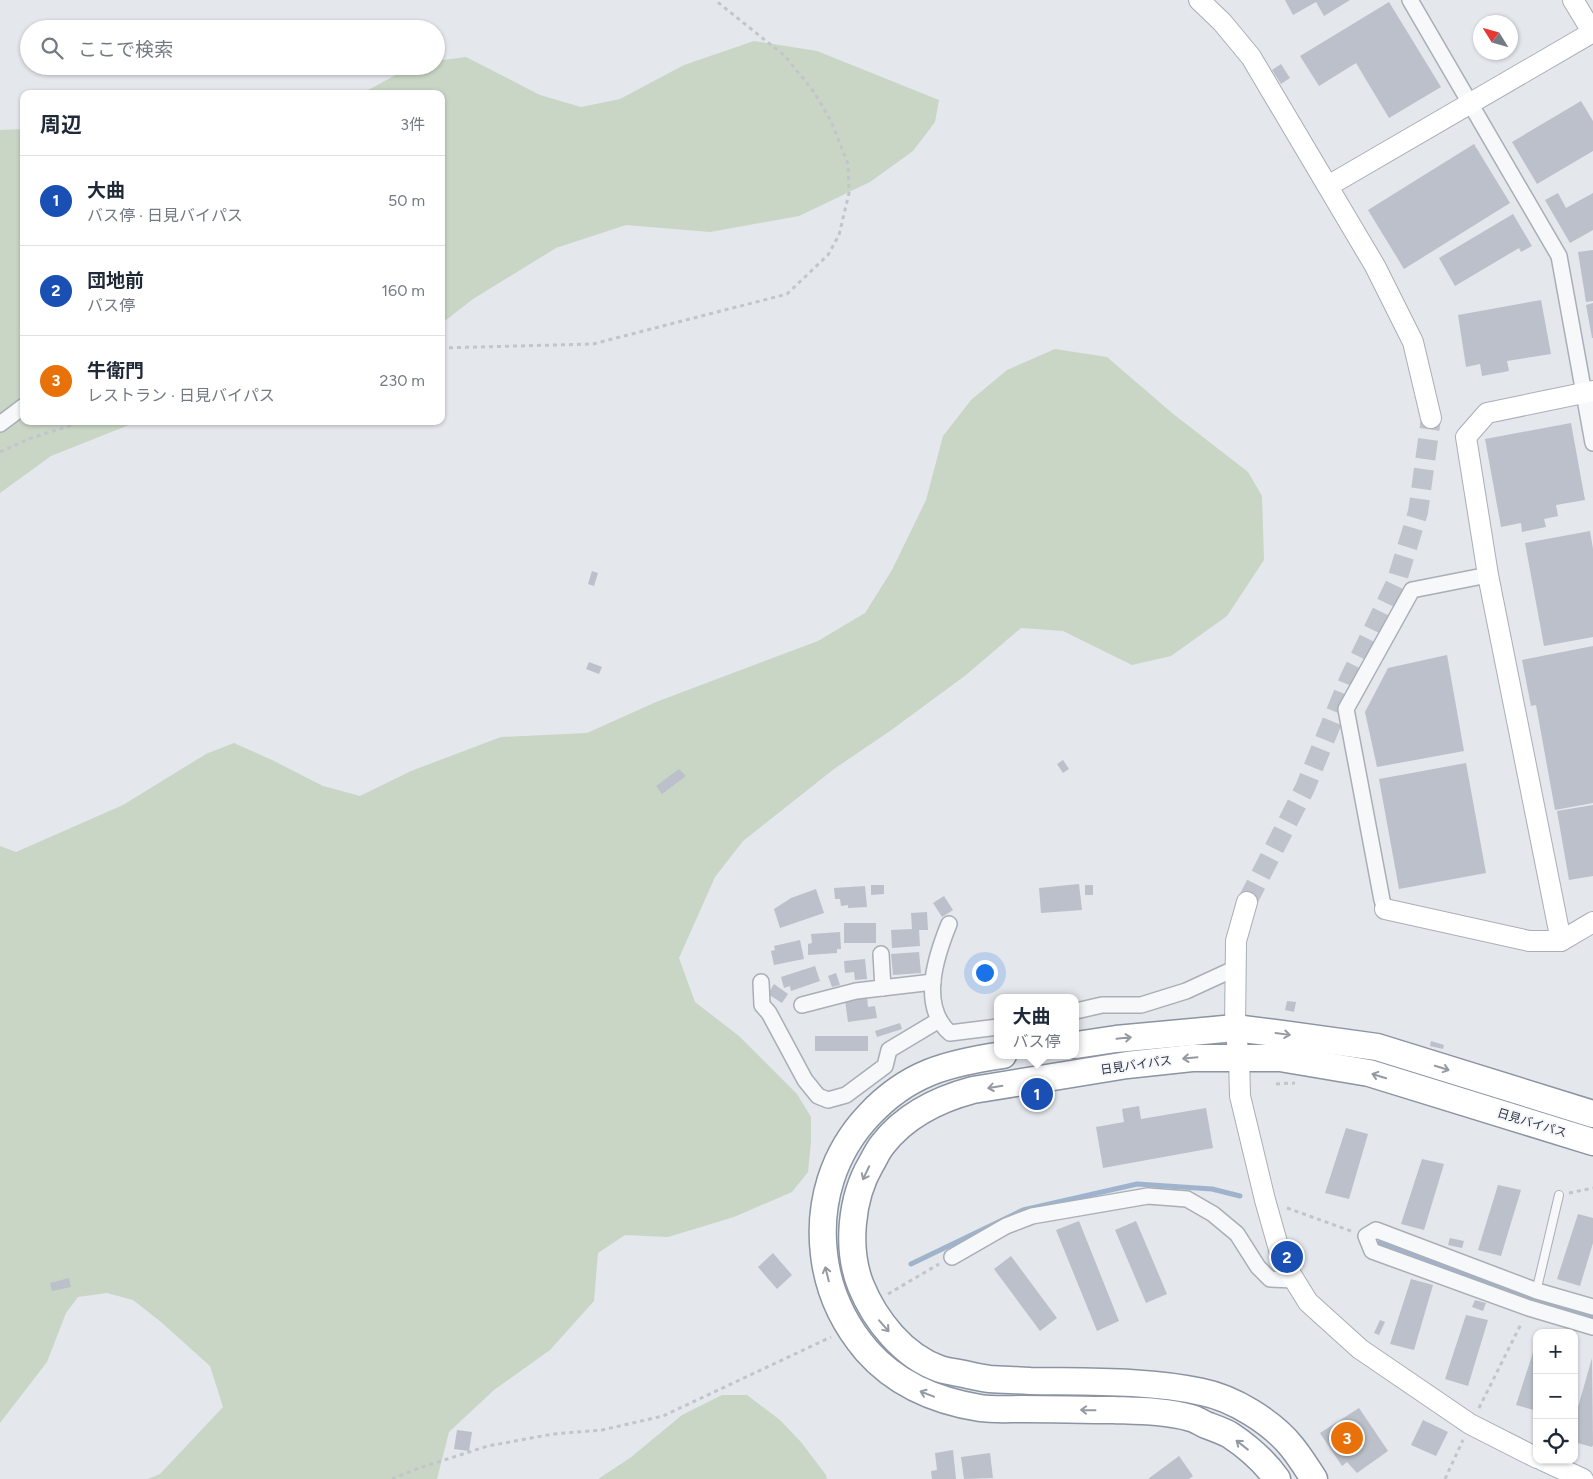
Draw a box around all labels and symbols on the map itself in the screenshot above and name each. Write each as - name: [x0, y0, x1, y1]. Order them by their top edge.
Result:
- north arrow: [1473, 15, 1518, 60]
- your location: [972, 960, 998, 986]
- one-way arrow: [1275, 1029, 1291, 1039]
- one-way arrow: [1116, 1033, 1132, 1043]
- street label: 日見バイパス: [1099, 1053, 1173, 1077]
- one-way arrow: [1182, 1054, 1198, 1063]
- one-way arrow: [1433, 1063, 1449, 1073]
- one-way arrow: [1372, 1071, 1388, 1081]
- pin: 1: [1021, 1075, 1053, 1113]
- one-way arrow: [987, 1082, 1003, 1092]
- street label: 日見バイパス: [1496, 1106, 1568, 1140]
- one-way arrow: [861, 1165, 870, 1180]
- pin: 2: [1271, 1238, 1303, 1276]
- one-way arrow: [822, 1266, 832, 1282]
- one-way arrow: [879, 1319, 890, 1332]
- one-way arrow: [920, 1389, 935, 1398]
- one-way arrow: [1080, 1405, 1096, 1415]
- pin: 3: [1331, 1419, 1363, 1457]
- one-way arrow: [1236, 1440, 1249, 1451]

